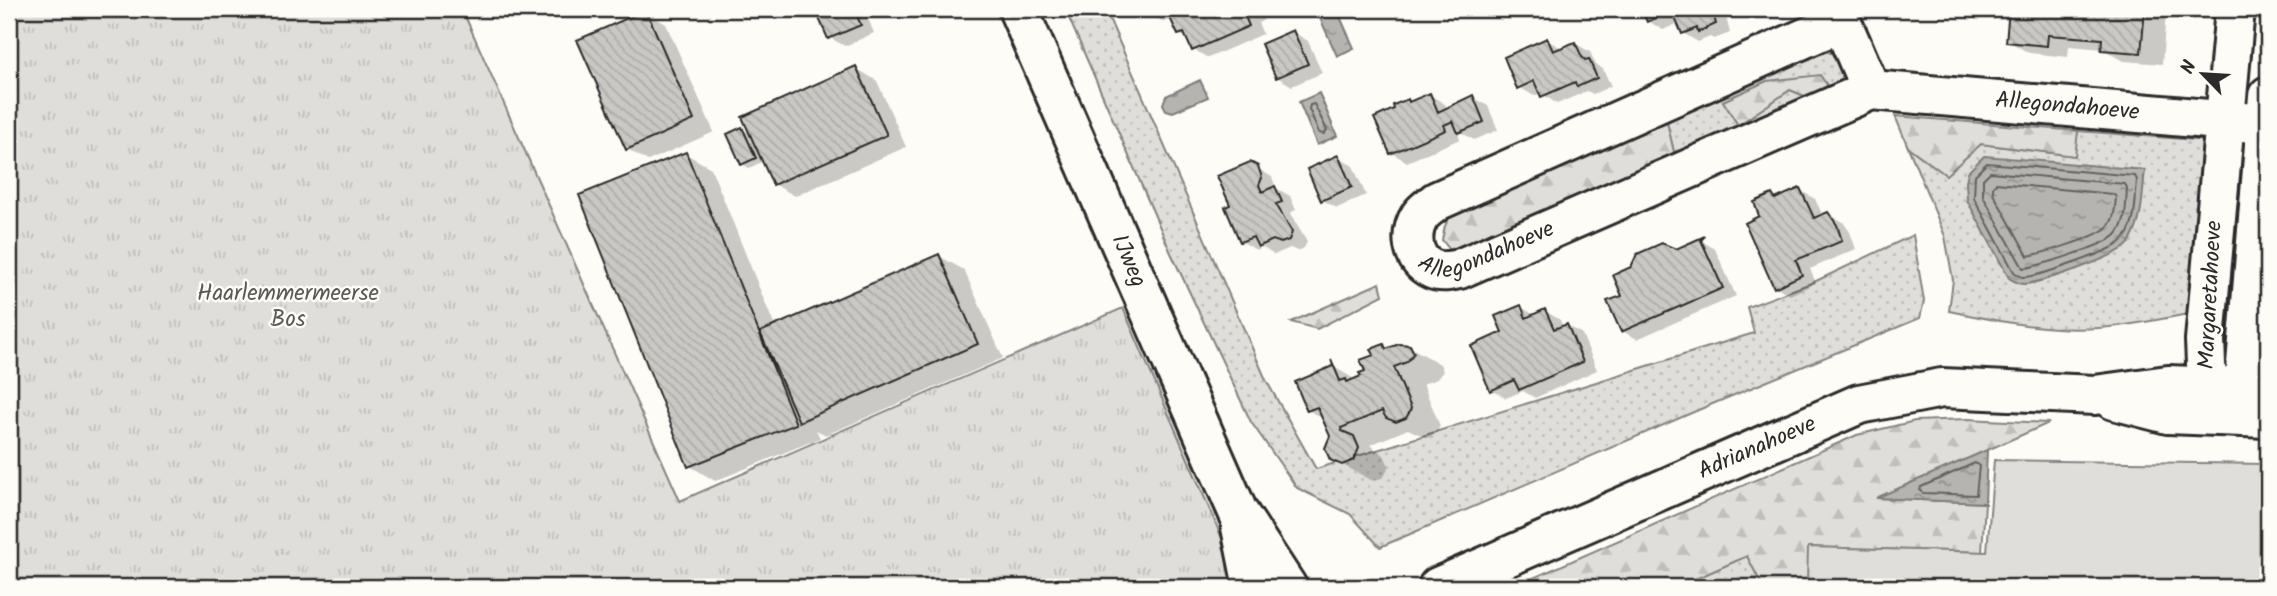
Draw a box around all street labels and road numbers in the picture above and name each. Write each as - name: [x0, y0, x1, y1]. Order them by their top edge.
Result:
- street label: Allegondahoeve: [1994, 83, 2141, 131]
- street label: Allegondahoeve: [1409, 212, 1560, 290]
- street label: Margaretahoeve: [2189, 220, 2233, 370]
- street label: IJweg: [1101, 229, 1156, 293]
- street label: Adrianahoeve: [1692, 407, 1822, 490]

